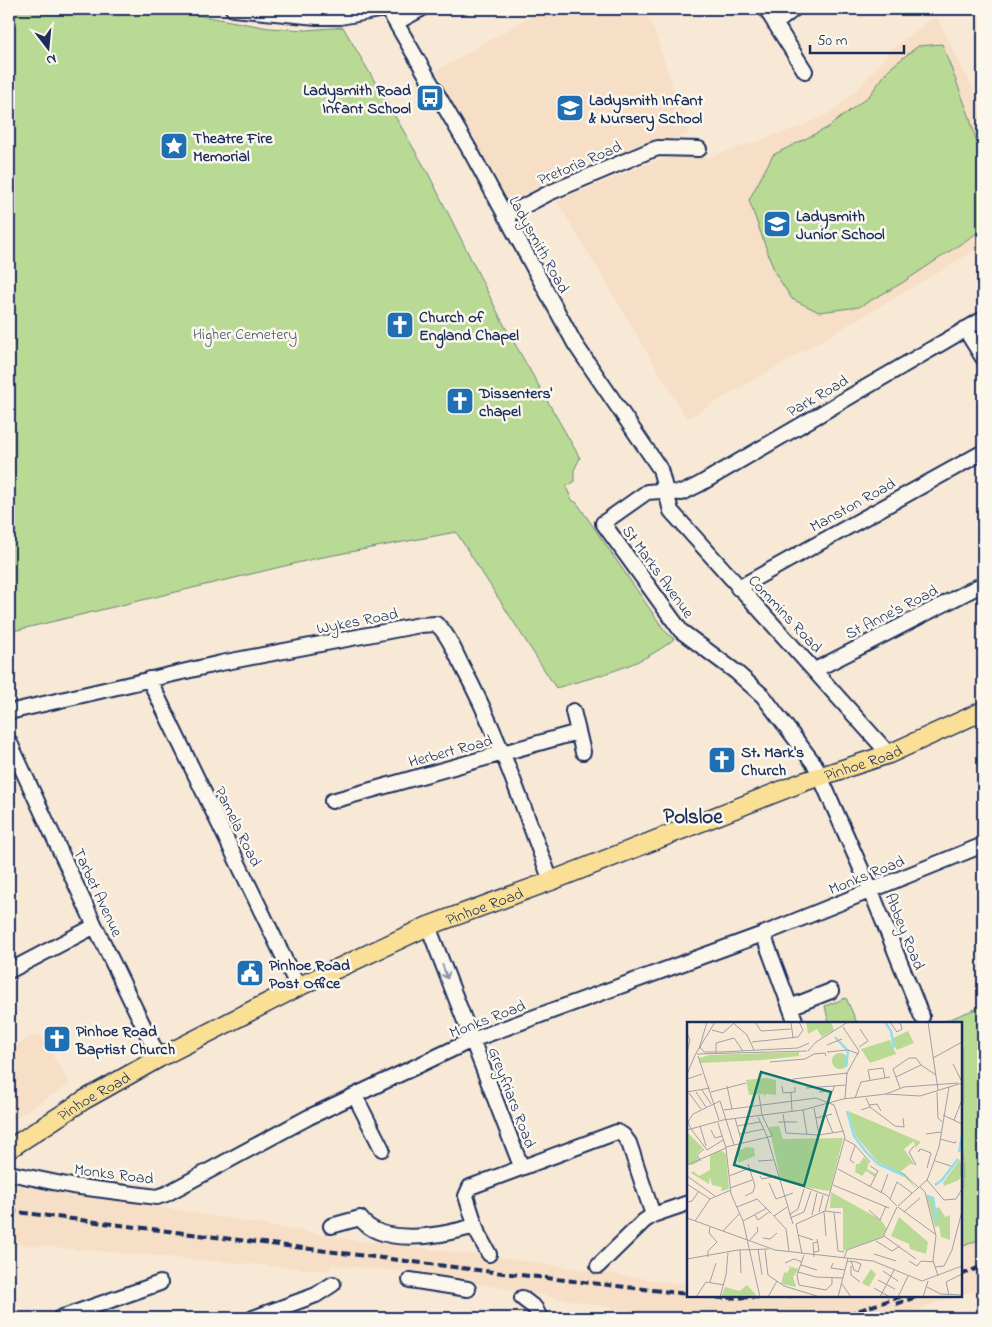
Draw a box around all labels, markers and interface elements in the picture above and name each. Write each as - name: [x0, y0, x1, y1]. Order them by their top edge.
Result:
- north arrow: [22, 22, 72, 72]
- scale bar: [810, 22, 903, 54]
- text: 50 m: [817, 30, 848, 52]
- text: N: [44, 48, 59, 70]
- place label: Ladysmith Road Infant School: [303, 79, 411, 121]
- bus stop icon: Ladysmith Road Infant School: [415, 83, 445, 113]
- place label: Ladysmith Infant & Nursery School: [588, 89, 703, 132]
- school or university icon: Ladysmith Infant & Nursery School: [555, 93, 585, 123]
- place label: Theatre Fire Memorial: [193, 127, 273, 169]
- place icon: Theatre Fire Memorial: [159, 131, 189, 161]
- street label: Pretoria Road: [534, 135, 626, 192]
- street label: Ladysmith Road: [502, 192, 575, 298]
- place label: Ladysmith Junior School: [796, 205, 885, 247]
- school or university icon: Ladysmith Junior School: [762, 209, 792, 239]
- place label: Church of England Chapel: [419, 306, 519, 349]
- church icon: Church of England Chapel: [385, 310, 415, 340]
- park label: Higher Cemetery: [193, 323, 297, 347]
- street label: Park Road: [783, 369, 853, 424]
- place label: Dissenters' chapel: [478, 382, 553, 424]
- church icon: Dissenters' chapel: [445, 386, 475, 416]
- street label: Manston Road: [806, 472, 900, 539]
- street label: St Marks Avenue: [615, 521, 700, 624]
- street label: Commins Road: [742, 570, 827, 659]
- street label: St Anne's Road: [841, 579, 942, 646]
- street label: Wykes Road: [315, 602, 400, 642]
- street label: Herbert Road: [406, 729, 495, 775]
- street label: Pinhoe Road: [821, 739, 907, 788]
- place label: St. Mark's Church: [741, 741, 804, 783]
- church icon: St. Mark's Church: [707, 745, 737, 775]
- street label: Pamela Road: [207, 783, 267, 871]
- district label: Polsloe: [663, 803, 723, 833]
- street label: Tarbet Avenue: [66, 844, 129, 942]
- street label: Monks Road: [825, 850, 908, 902]
- street label: Pinhoe Road: [443, 882, 527, 933]
- street label: Abbey Road: [878, 890, 930, 974]
- place label: Pinhoe Road Post Office: [269, 954, 350, 996]
- public building icon: Pinhoe Road Post Office: [235, 958, 265, 988]
- one-way arrow: [441, 964, 450, 979]
- street label: Monks Road: [446, 994, 529, 1045]
- place label: Pinhoe Road Baptist Church: [75, 1020, 175, 1062]
- inset map: [687, 1022, 962, 1297]
- church icon: Pinhoe Road Baptist Church: [42, 1024, 72, 1054]
- street label: Greyfriars Road: [481, 1044, 541, 1152]
- street label: Pinhoe Road: [53, 1066, 135, 1128]
- street label: Monks Road: [73, 1158, 155, 1192]

